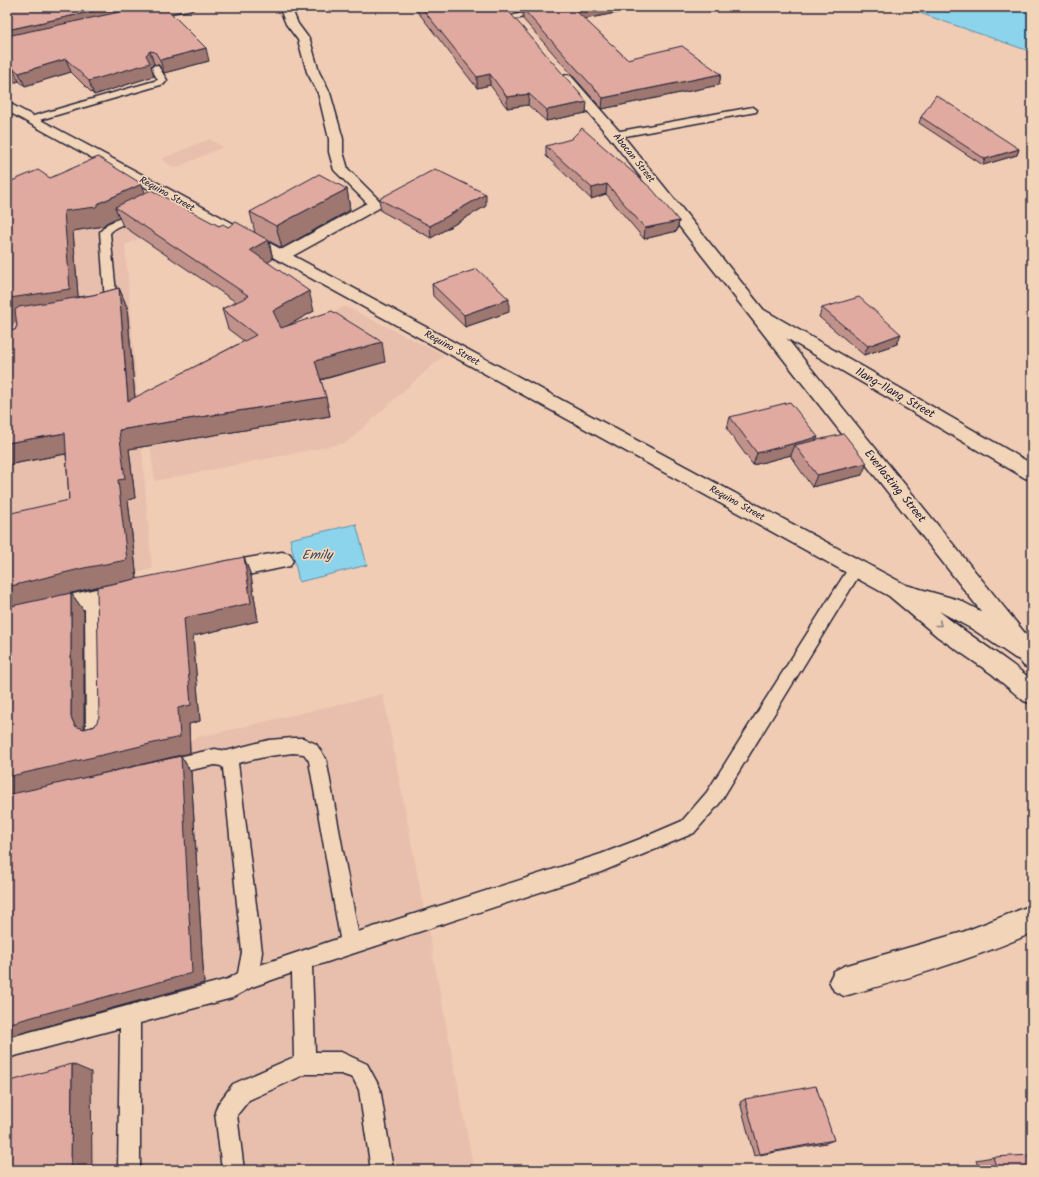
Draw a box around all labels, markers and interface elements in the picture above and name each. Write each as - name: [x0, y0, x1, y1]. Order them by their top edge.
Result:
- street label: Abacan Street: [609, 130, 659, 186]
- street label: Requino Street: [136, 172, 198, 216]
- street label: Requino Street: [421, 326, 483, 370]
- street label: Ilang-Ilang Street: [851, 362, 939, 424]
- street label: Everlasting Street: [859, 445, 931, 527]
- street label: Requino Street: [706, 481, 768, 525]
- water label: Emily: [302, 545, 334, 566]
- one-way arrow: [934, 619, 941, 626]

